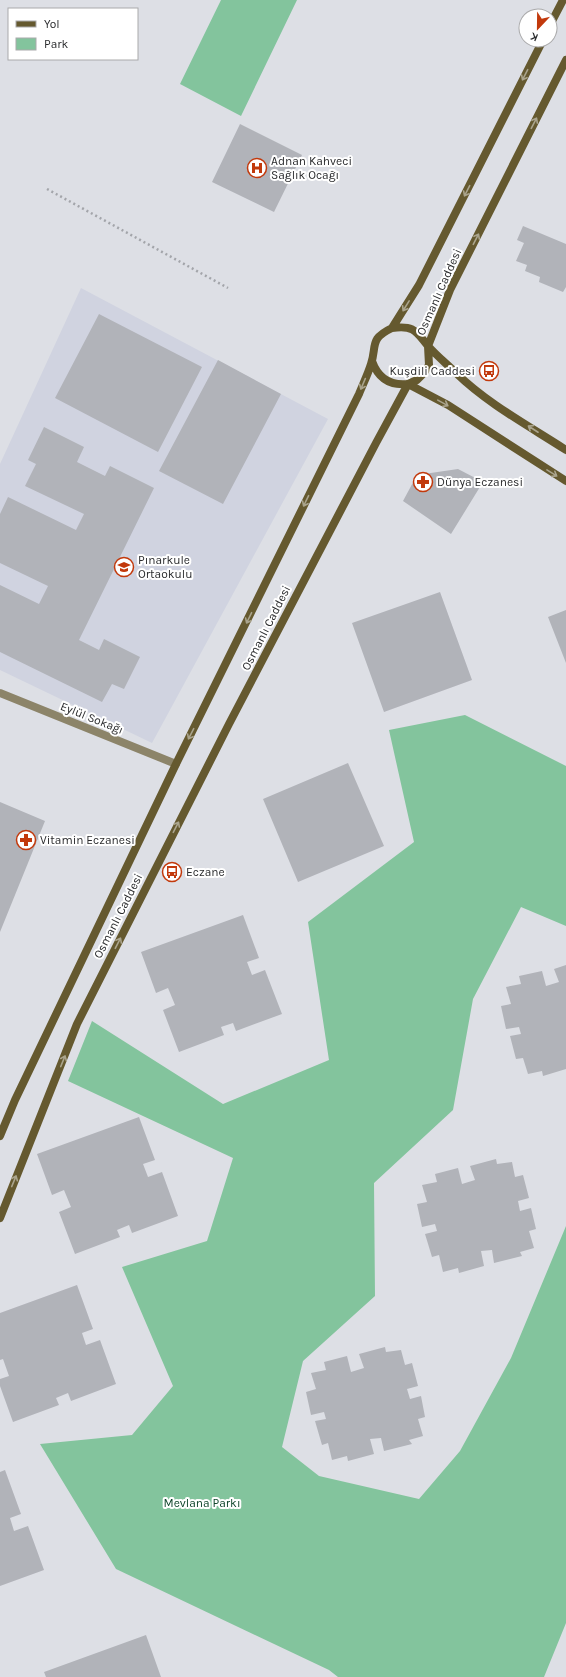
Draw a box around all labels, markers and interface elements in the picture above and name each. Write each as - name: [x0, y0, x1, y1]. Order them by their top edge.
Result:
- legend: [8, 8, 138, 60]
- north arrow: [518, 8, 558, 48]
- text: Yol: [44, 17, 60, 31]
- text: K: [528, 29, 540, 44]
- text: Park: [44, 37, 69, 51]
- one-way arrow: [521, 69, 528, 81]
- one-way arrow: [531, 117, 538, 129]
- place label: Adnan Kahveci Sağlık Ocağı: [271, 154, 352, 182]
- hospital icon: Adnan Kahveci Sağlık Ocağı: [246, 157, 268, 179]
- one-way arrow: [462, 185, 470, 197]
- one-way arrow: [473, 233, 480, 245]
- street label: Osmanlı Caddesi: [414, 247, 464, 337]
- one-way arrow: [402, 300, 410, 311]
- bus stop icon: Kuşdili Caddesi: [478, 360, 500, 382]
- place label: Kuşdili Caddesi: [389, 364, 475, 378]
- one-way arrow: [359, 378, 367, 390]
- one-way arrow: [437, 399, 449, 407]
- one-way arrow: [528, 425, 539, 433]
- one-way arrow: [546, 469, 558, 477]
- pharmacy icon: Dünya Eczanesi: [412, 471, 434, 493]
- place label: Dünya Eczanesi: [437, 475, 523, 489]
- one-way arrow: [302, 495, 309, 507]
- place label: Pınarkule Ortaokulu: [138, 553, 192, 581]
- school or university icon: Pınarkule Ortaokulu: [113, 556, 135, 578]
- street label: Osmanlı Caddesi: [239, 583, 293, 673]
- one-way arrow: [244, 611, 252, 623]
- street label: Eylül Sokağı: [58, 699, 126, 737]
- one-way arrow: [187, 728, 194, 740]
- one-way arrow: [173, 821, 180, 833]
- pharmacy icon: Vitamin Eczanesi: [15, 829, 37, 851]
- place label: Vitamin Eczanesi: [40, 833, 135, 847]
- bus stop icon: Eczane: [161, 861, 183, 883]
- place label: Eczane: [186, 865, 225, 879]
- street label: Osmanlı Caddesi: [91, 871, 145, 961]
- one-way arrow: [115, 937, 122, 949]
- one-way arrow: [59, 1055, 67, 1067]
- one-way arrow: [11, 1176, 19, 1188]
- park label: Mevlana Parkı: [164, 1496, 240, 1510]

